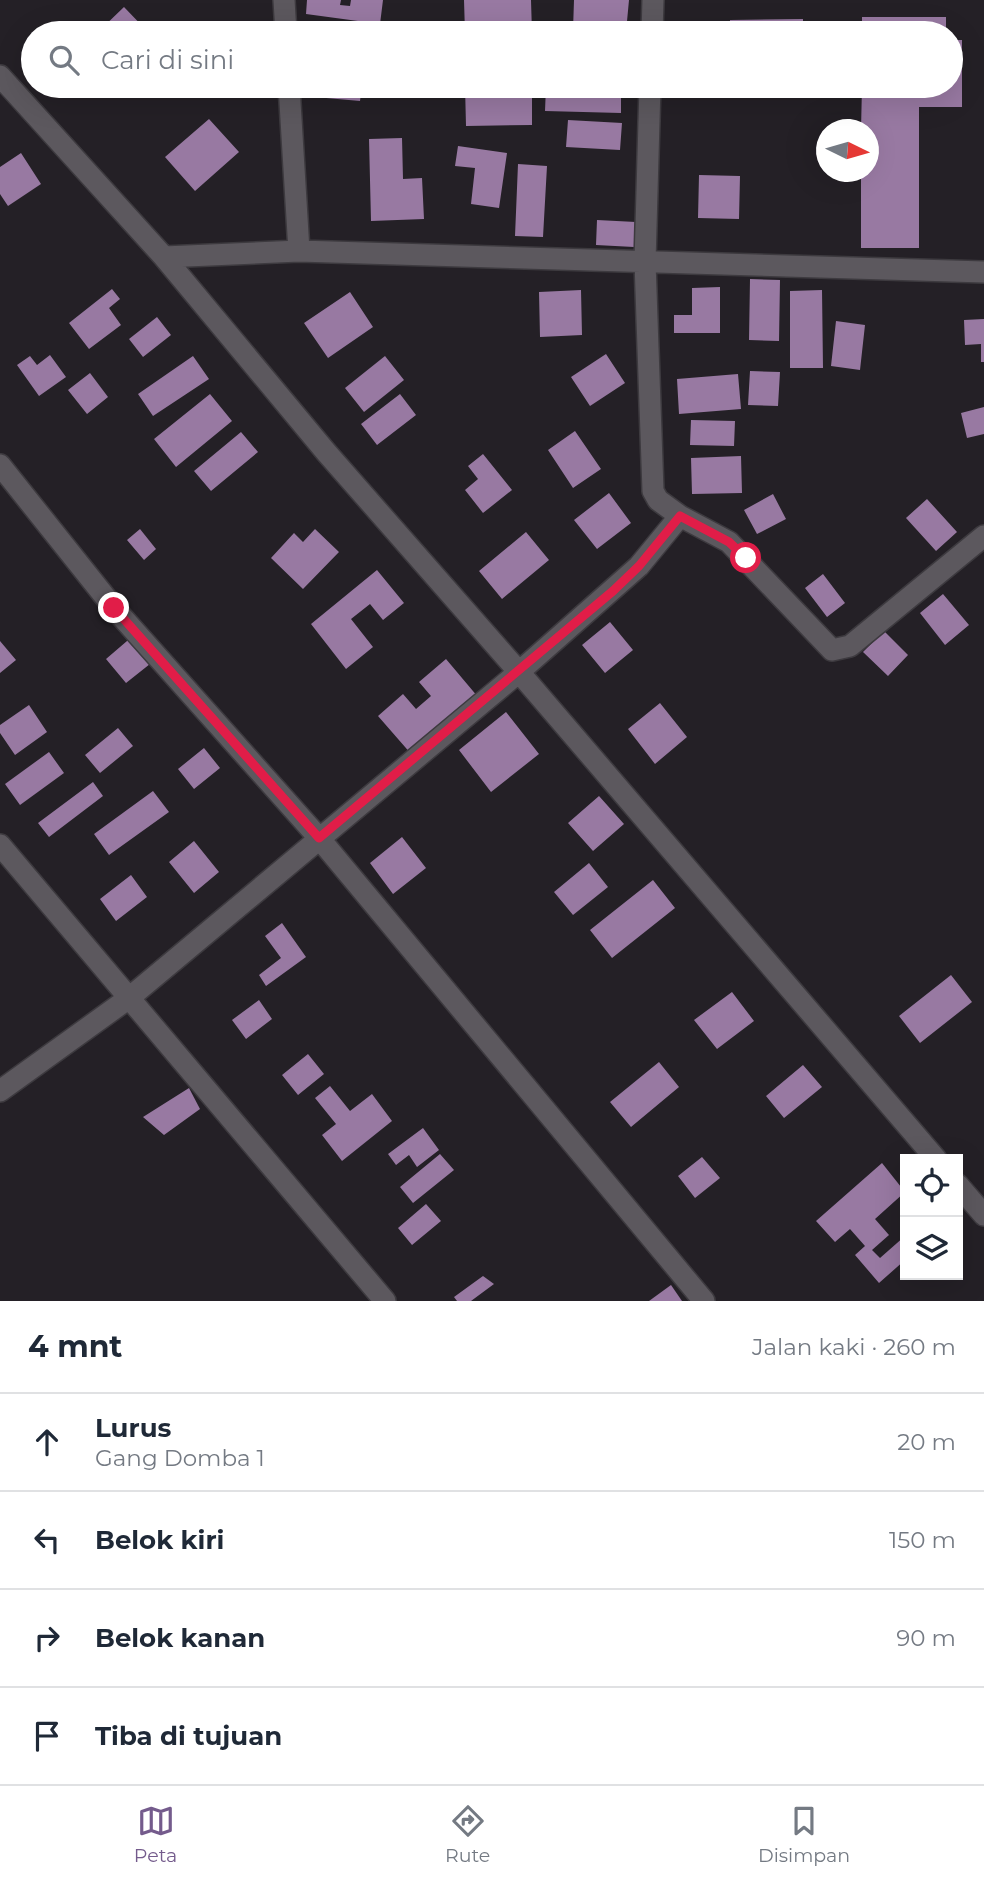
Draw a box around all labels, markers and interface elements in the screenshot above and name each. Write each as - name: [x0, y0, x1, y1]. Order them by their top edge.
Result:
- search box: [21, 21, 963, 98]
- icon: search: [45, 41, 83, 79]
- text: Cari di sini: [101, 44, 234, 76]
- north arrow: [816, 119, 879, 182]
- route start: [730, 542, 761, 573]
- route end: [98, 592, 129, 623]
- map controls: [900, 1154, 963, 1280]
- button: locate: [900, 1154, 963, 1217]
- button: layers: [900, 1217, 963, 1280]
- text: 4 mnt: [28, 1328, 122, 1365]
- text: Jalan kaki · 260 m: [752, 1333, 956, 1361]
- text: Lurus: [95, 1412, 171, 1444]
- icon: ahead: [28, 1423, 66, 1461]
- text: 20 m: [897, 1428, 956, 1456]
- text: Gang Domba 1: [95, 1444, 265, 1472]
- icon: left: [28, 1521, 66, 1559]
- text: Belok kiri: [95, 1524, 224, 1556]
- text: 150 m: [889, 1526, 956, 1554]
- icon: right: [28, 1619, 66, 1657]
- text: Belok kanan: [95, 1622, 265, 1654]
- text: 90 m: [896, 1624, 956, 1652]
- icon: arrive: [28, 1717, 66, 1755]
- text: Tiba di tujuan: [95, 1720, 282, 1752]
- tab: Peta: [134, 1802, 177, 1867]
- tab: Rute: [445, 1802, 490, 1867]
- tab: Disimpan: [758, 1802, 850, 1867]

